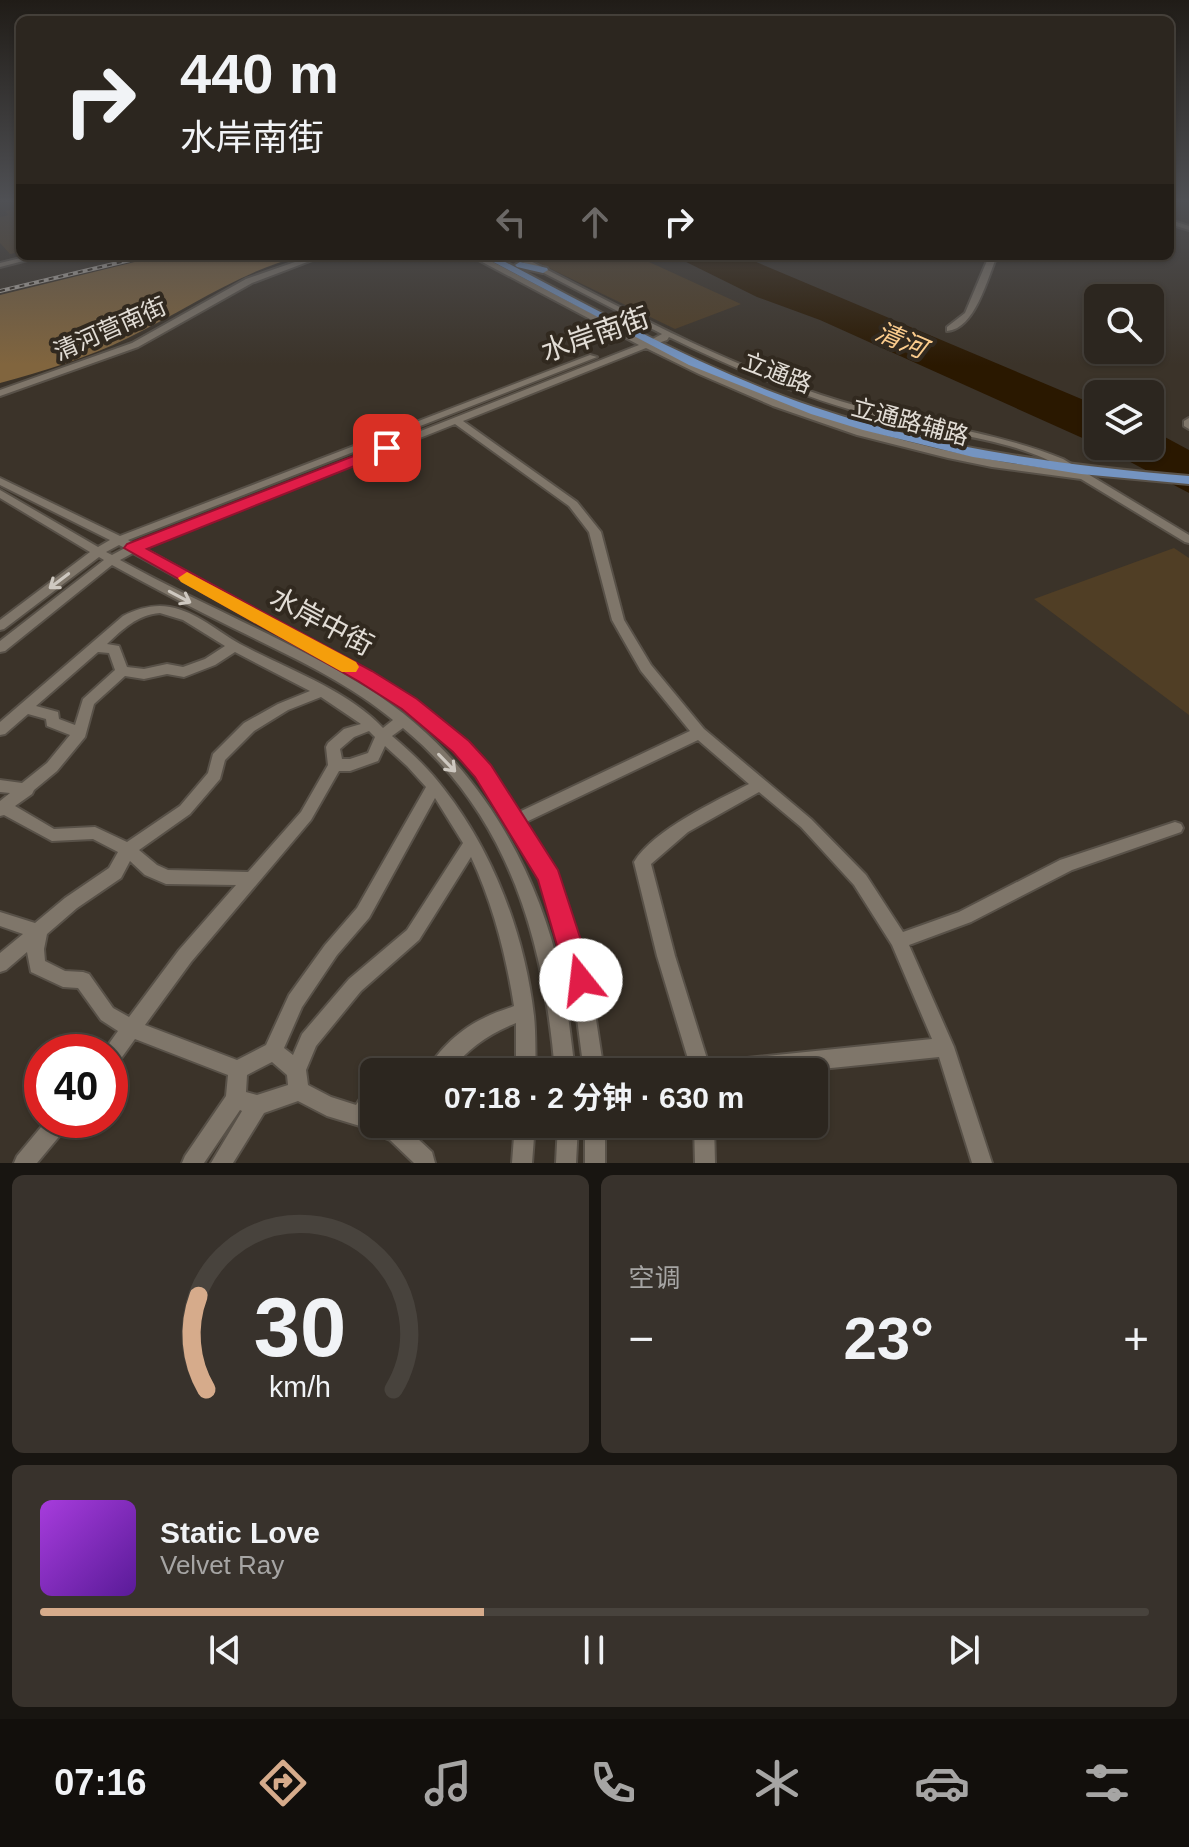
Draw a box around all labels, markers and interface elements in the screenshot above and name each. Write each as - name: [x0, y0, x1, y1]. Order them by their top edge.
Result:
- text: 440 m: [180, 42, 339, 105]
- icon: right: [48, 48, 152, 152]
- text: 水岸南街: [180, 117, 324, 158]
- icon: left: [489, 200, 533, 244]
- icon: ahead: [573, 200, 617, 244]
- icon: right: [657, 200, 701, 244]
- map controls: [1084, 284, 1164, 460]
- button: search: [1084, 284, 1164, 364]
- street label: 清河营南街: [49, 292, 170, 365]
- street label: 水岸南街: [537, 302, 653, 367]
- water label: 清河: [871, 316, 935, 366]
- street label: 立通路: [739, 347, 816, 398]
- button: layers: [1084, 380, 1164, 460]
- street label: 立通路辅路: [849, 393, 972, 450]
- pin: [353, 414, 421, 482]
- icon: arrive: [365, 426, 409, 470]
- one-way arrow: [48, 573, 70, 590]
- street label: 水岸中街: [265, 581, 378, 661]
- one-way arrow: [168, 589, 192, 605]
- one-way arrow: [437, 752, 455, 772]
- position arrow: [539, 938, 623, 1022]
- speed limit sign: 40: [24, 1034, 128, 1138]
- text: 07:18 · 2 分钟 · 630 m: [444, 1081, 744, 1114]
- text: 空调: [629, 1263, 681, 1293]
- text: 30: [254, 1281, 347, 1374]
- text: 23°: [843, 1305, 934, 1372]
- text: −: [629, 1314, 654, 1363]
- text: +: [1123, 1314, 1149, 1363]
- text: km/h: [269, 1371, 331, 1403]
- text: Static Love: [160, 1516, 320, 1549]
- text: Velvet Ray: [160, 1550, 284, 1580]
- icon: previous: [203, 1628, 247, 1672]
- icon: pause: [572, 1628, 616, 1672]
- icon: next: [942, 1628, 986, 1672]
- icon: directions: [255, 1755, 311, 1811]
- icon: music: [420, 1755, 476, 1811]
- icon: phone: [585, 1755, 641, 1811]
- icon: climate: [749, 1755, 805, 1811]
- icon: car: [914, 1755, 970, 1811]
- icon: filters: [1079, 1755, 1135, 1811]
- text: 07:16: [54, 1762, 146, 1803]

